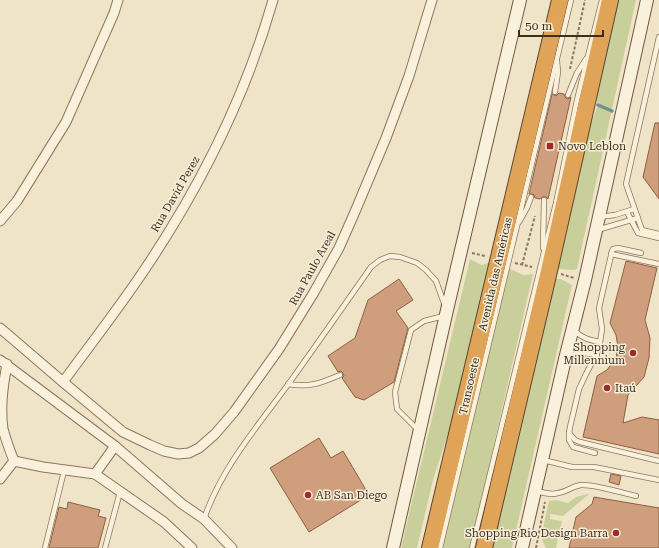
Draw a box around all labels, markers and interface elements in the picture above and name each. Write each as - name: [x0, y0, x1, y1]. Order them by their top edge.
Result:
- scale bar: [519, 12, 603, 38]
- text: 50 m: [525, 19, 552, 33]
- place label: Novo Leblon: [558, 140, 626, 153]
- marker: Novo Leblon: [545, 141, 555, 151]
- street label: Rua David Perez: [148, 154, 202, 234]
- street label: Avenida das Américas: [476, 216, 515, 332]
- street label: Rua Paulo Areal: [287, 228, 339, 308]
- place label: Shopping Millennium: [564, 341, 626, 367]
- marker: Shopping Millennium: [628, 348, 638, 358]
- street label: Transoeste: [457, 356, 482, 416]
- place label: Itaú: [615, 382, 636, 395]
- marker: Itaú: [602, 383, 612, 393]
- place label: AB San Diego: [316, 489, 388, 502]
- marker: AB San Diego: [303, 490, 313, 500]
- place label: Shopping Rio Design Barra: [465, 527, 608, 540]
- marker: Shopping Rio Design Barra: [611, 528, 621, 538]

